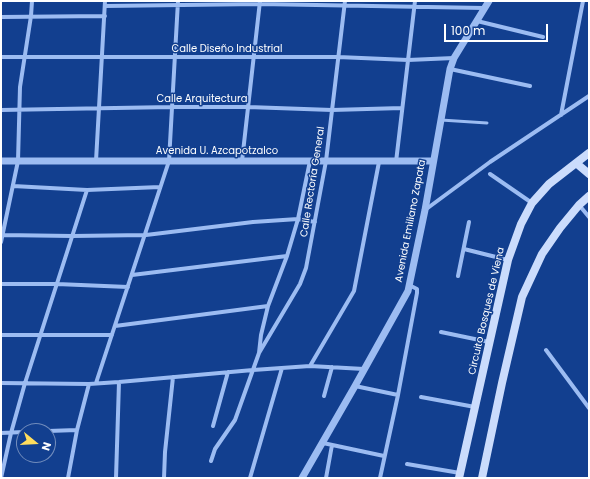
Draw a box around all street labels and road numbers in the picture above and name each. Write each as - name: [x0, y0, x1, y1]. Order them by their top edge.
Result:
- street label: Calle Diseño Industrial: [172, 43, 282, 55]
- street label: Calle Arquitectura: [157, 93, 247, 105]
- street label: Calle Rectoría General: [298, 126, 328, 238]
- street label: Avenida U. Azcapotzalco: [156, 145, 278, 157]
- street label: Avenida Emiliano Zapata: [393, 159, 429, 283]
- street label: Circuito Bosques de Viena: [466, 246, 508, 376]

